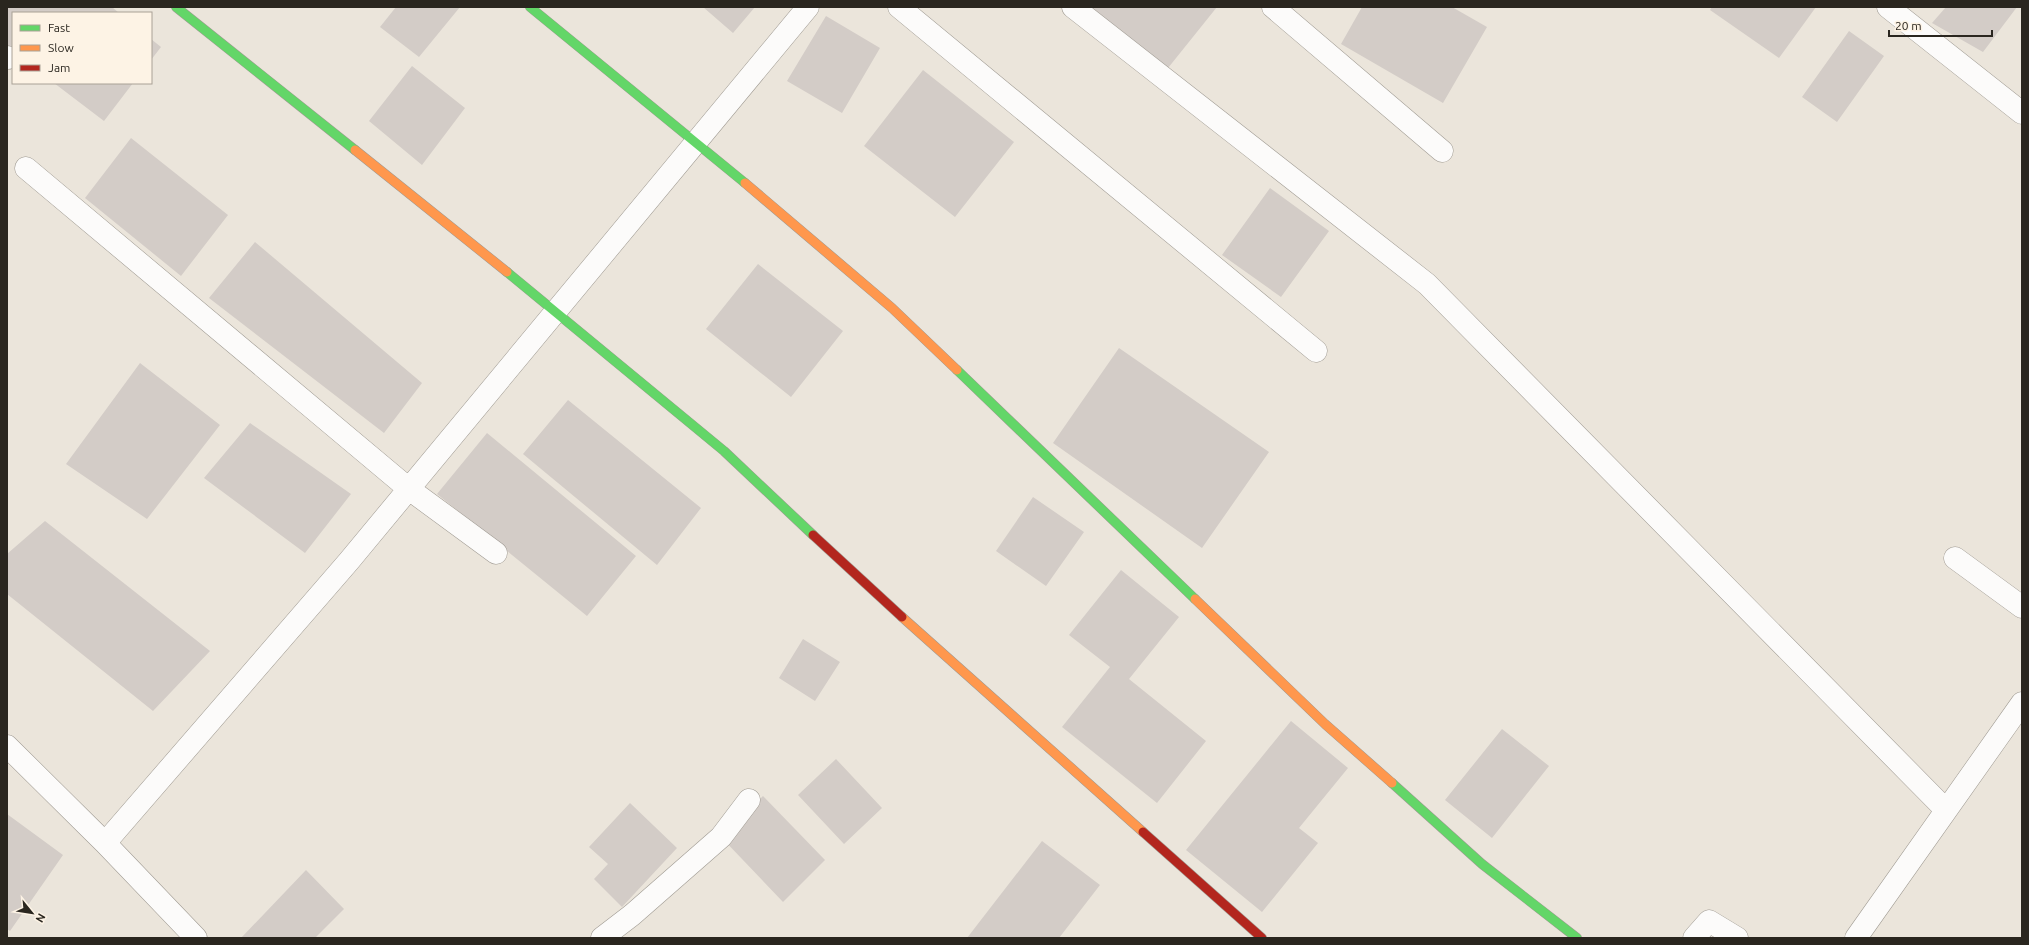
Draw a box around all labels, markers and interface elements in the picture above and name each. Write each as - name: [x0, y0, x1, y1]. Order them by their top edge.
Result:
- legend: [12, 12, 152, 84]
- scale bar: [1889, 12, 1992, 38]
- text: 20 m: [1895, 19, 1922, 32]
- text: Fast: [48, 21, 70, 34]
- text: Slow: [48, 41, 74, 54]
- text: Jam: [48, 61, 70, 74]
- north arrow: [12, 893, 52, 933]
- text: N: [33, 911, 48, 925]

